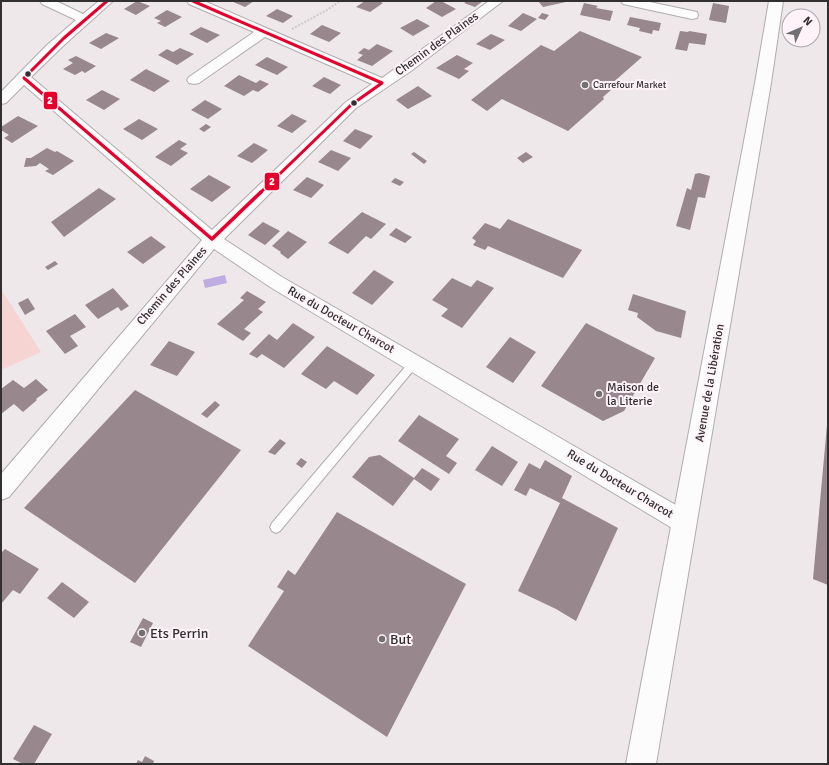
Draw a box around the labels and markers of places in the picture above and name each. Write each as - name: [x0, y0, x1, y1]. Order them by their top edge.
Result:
- unlabelled marker: [23, 69, 33, 79]
- place label: Carrefour Market: [593, 79, 667, 91]
- marker: Carrefour Market: [580, 80, 590, 90]
- unlabelled marker: [349, 98, 359, 108]
- place label: Maison de la Literie: [607, 380, 659, 409]
- marker: Maison de la Literie: [594, 389, 604, 399]
- place label: Ets Perrin: [150, 625, 208, 642]
- marker: Ets Perrin: [137, 628, 147, 638]
- place label: But: [390, 631, 411, 648]
- marker: But: [377, 634, 387, 644]

